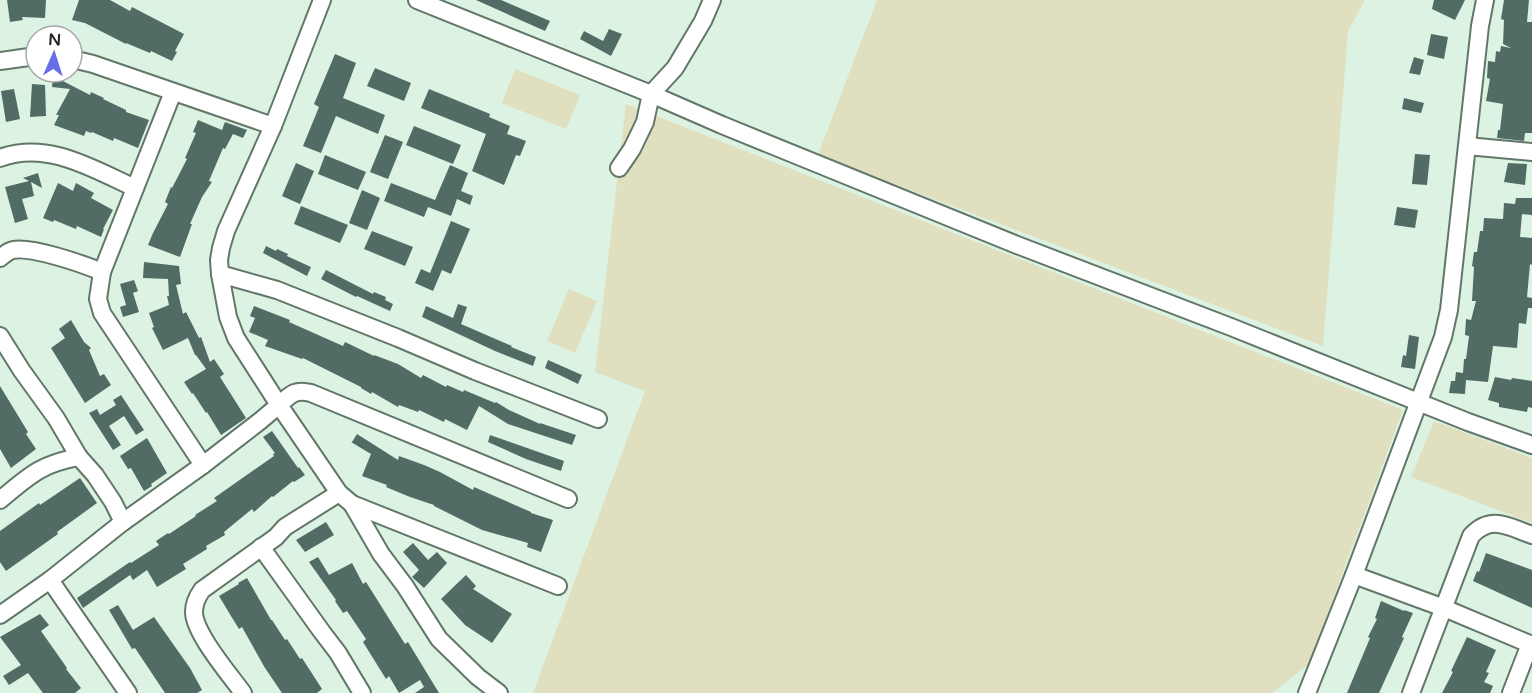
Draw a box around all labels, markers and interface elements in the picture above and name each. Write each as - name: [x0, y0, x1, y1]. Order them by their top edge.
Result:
- north arrow: [24, 24, 84, 84]
- text: N: [48, 30, 62, 50]

